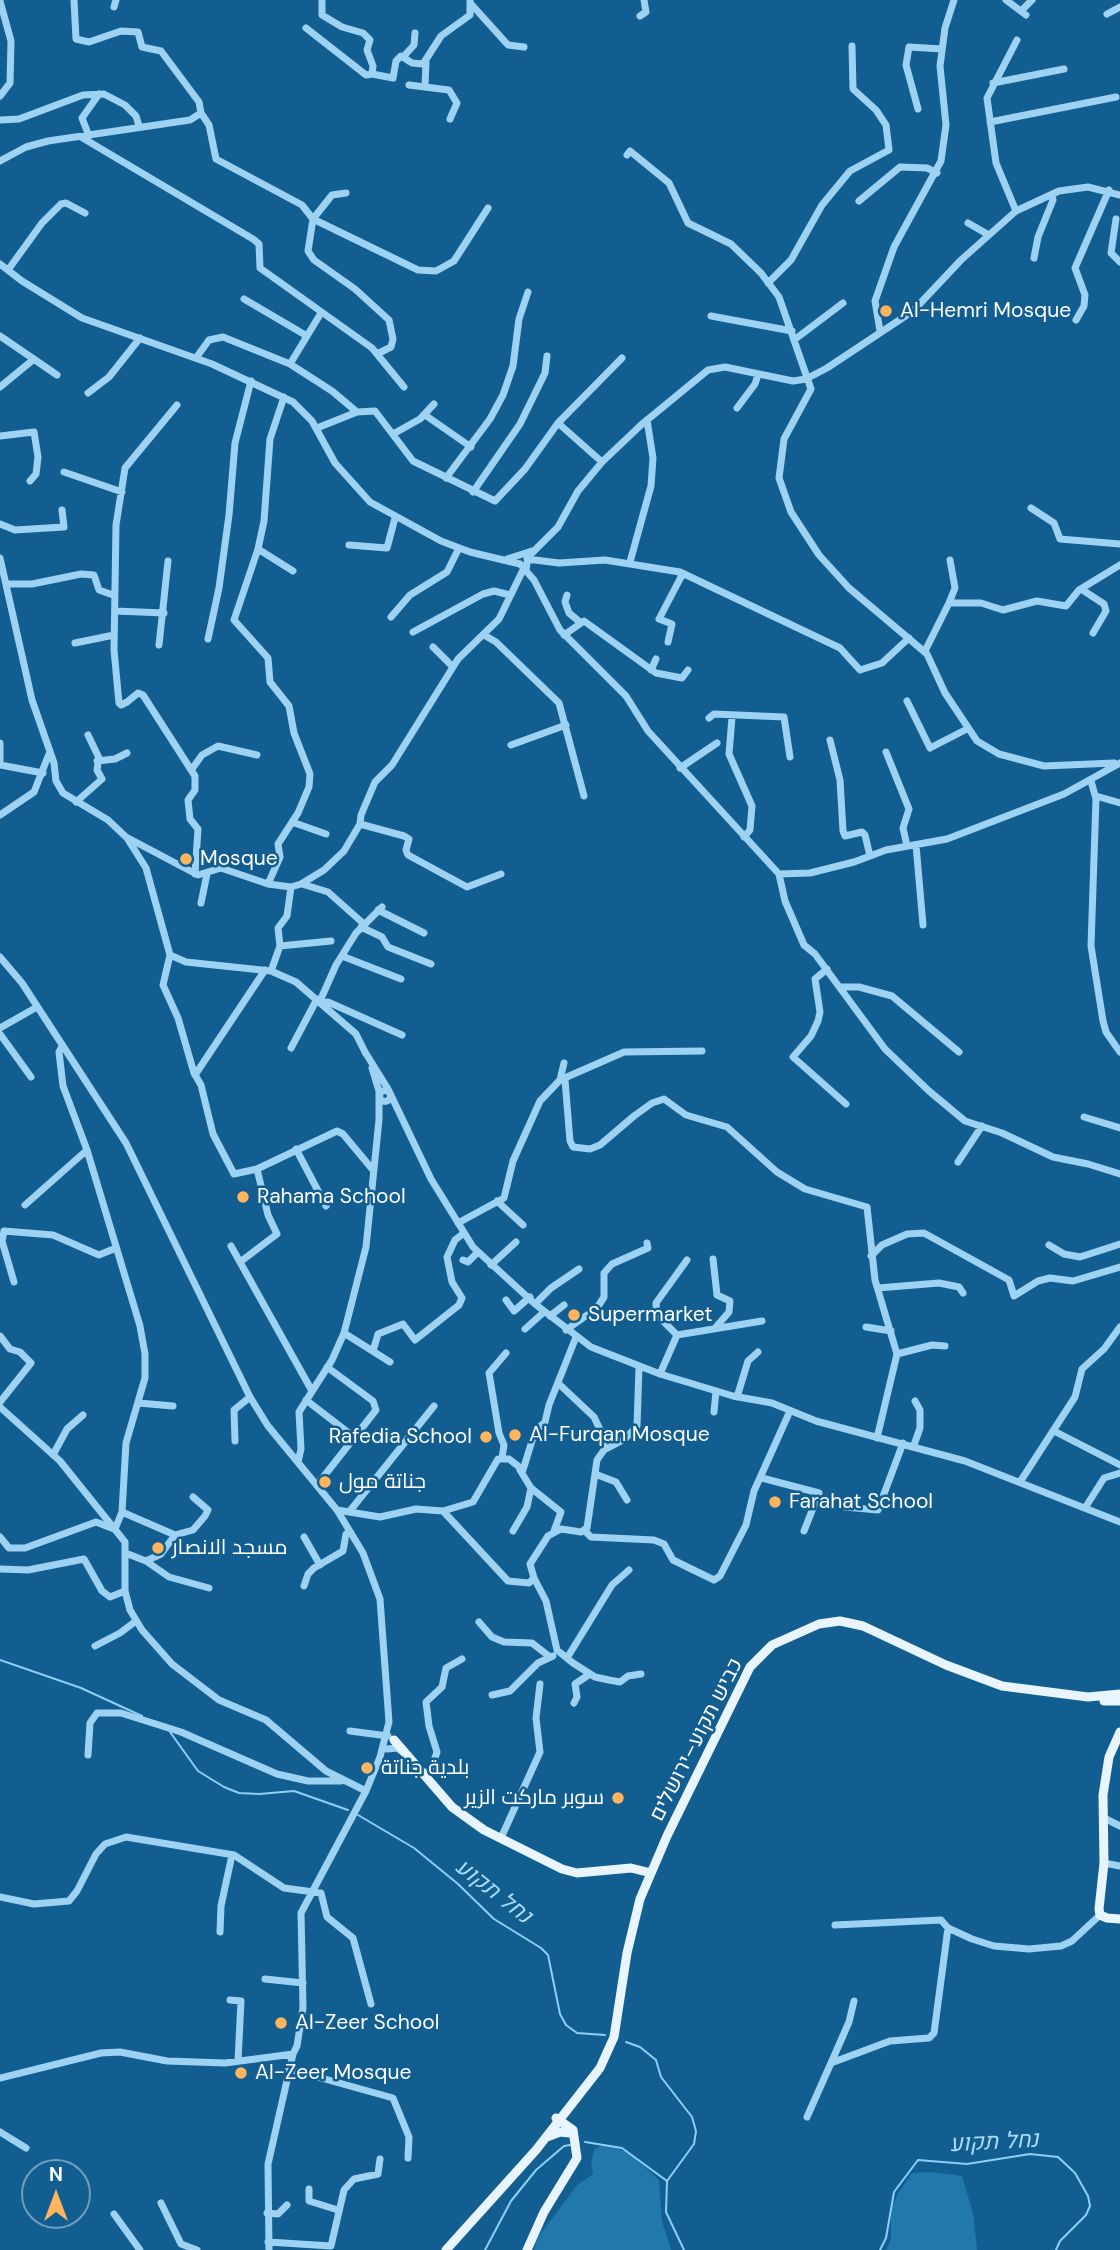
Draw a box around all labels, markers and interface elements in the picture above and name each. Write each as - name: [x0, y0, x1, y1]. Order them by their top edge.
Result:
- place label: Al-Hemri Mosque: [900, 298, 1071, 324]
- marker: Al-Hemri Mosque: [878, 303, 894, 319]
- place label: Mosque: [200, 846, 278, 872]
- marker: Mosque: [178, 851, 194, 867]
- place label: Rahama School: [257, 1184, 406, 1210]
- marker: Rahama School: [235, 1189, 251, 1205]
- place label: Supermarket: [588, 1302, 713, 1328]
- marker: Supermarket: [566, 1307, 582, 1323]
- place label: Al-Furqan Mosque: [529, 1422, 710, 1448]
- place label: Rafedia School: [329, 1424, 472, 1450]
- marker: Al-Furqan Mosque: [507, 1427, 523, 1443]
- marker: Rafedia School: [478, 1429, 494, 1445]
- place label: جناتة مول: [339, 1469, 426, 1495]
- marker: جناتة مول: [317, 1474, 333, 1490]
- place label: Farahat School: [789, 1489, 933, 1515]
- marker: Farahat School: [767, 1494, 783, 1510]
- place label: مسجد الانصار: [172, 1535, 287, 1561]
- marker: مسجد الانصار: [150, 1540, 166, 1556]
- street label: כביש תקוע–ירושלים: [645, 1654, 749, 1826]
- place label: بلدية جناتة: [381, 1755, 469, 1781]
- marker: بلدية جناتة: [359, 1760, 375, 1776]
- place label: سوبر ماركت الزير: [465, 1785, 604, 1811]
- marker: سوبر ماركت الزير: [610, 1790, 626, 1806]
- water label: נחל תקוע: [449, 1854, 537, 1930]
- place label: Al-Zeer School: [295, 2010, 439, 2036]
- marker: Al-Zeer School: [273, 2015, 289, 2031]
- place label: Al-Zeer Mosque: [255, 2060, 411, 2086]
- marker: Al-Zeer Mosque: [233, 2065, 249, 2081]
- water label: נחל תקוע: [949, 2127, 1039, 2159]
- north arrow: [21, 2159, 91, 2229]
- text: N: [49, 2162, 63, 2187]

